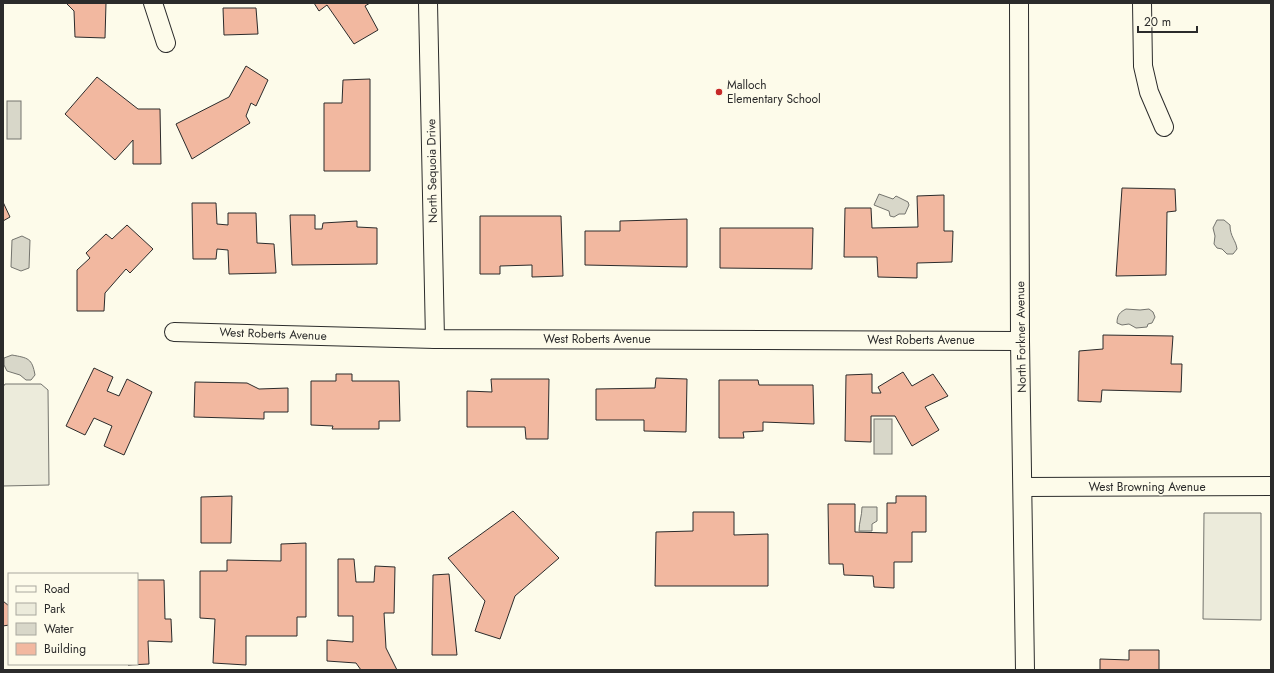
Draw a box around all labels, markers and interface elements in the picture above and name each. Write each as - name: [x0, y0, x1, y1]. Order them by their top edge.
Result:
- scale bar: [1138, 8, 1197, 34]
- text: 20 m: [1144, 13, 1171, 31]
- place label: Malloch Elementary School: [727, 76, 821, 108]
- marker: Malloch Elementary School: [714, 87, 724, 97]
- street label: North Sequoia Drive: [422, 119, 442, 223]
- street label: North Forkner Avenue: [1011, 281, 1031, 393]
- street label: West Roberts Avenue: [219, 323, 327, 345]
- street label: West Roberts Avenue: [543, 330, 651, 348]
- street label: West Roberts Avenue: [867, 331, 975, 349]
- street label: West Browning Avenue: [1088, 478, 1206, 496]
- legend: [8, 573, 138, 665]
- text: Road: [44, 580, 70, 598]
- text: Park: [44, 600, 66, 618]
- text: Water: [44, 620, 75, 638]
- text: Building: [44, 640, 86, 658]

